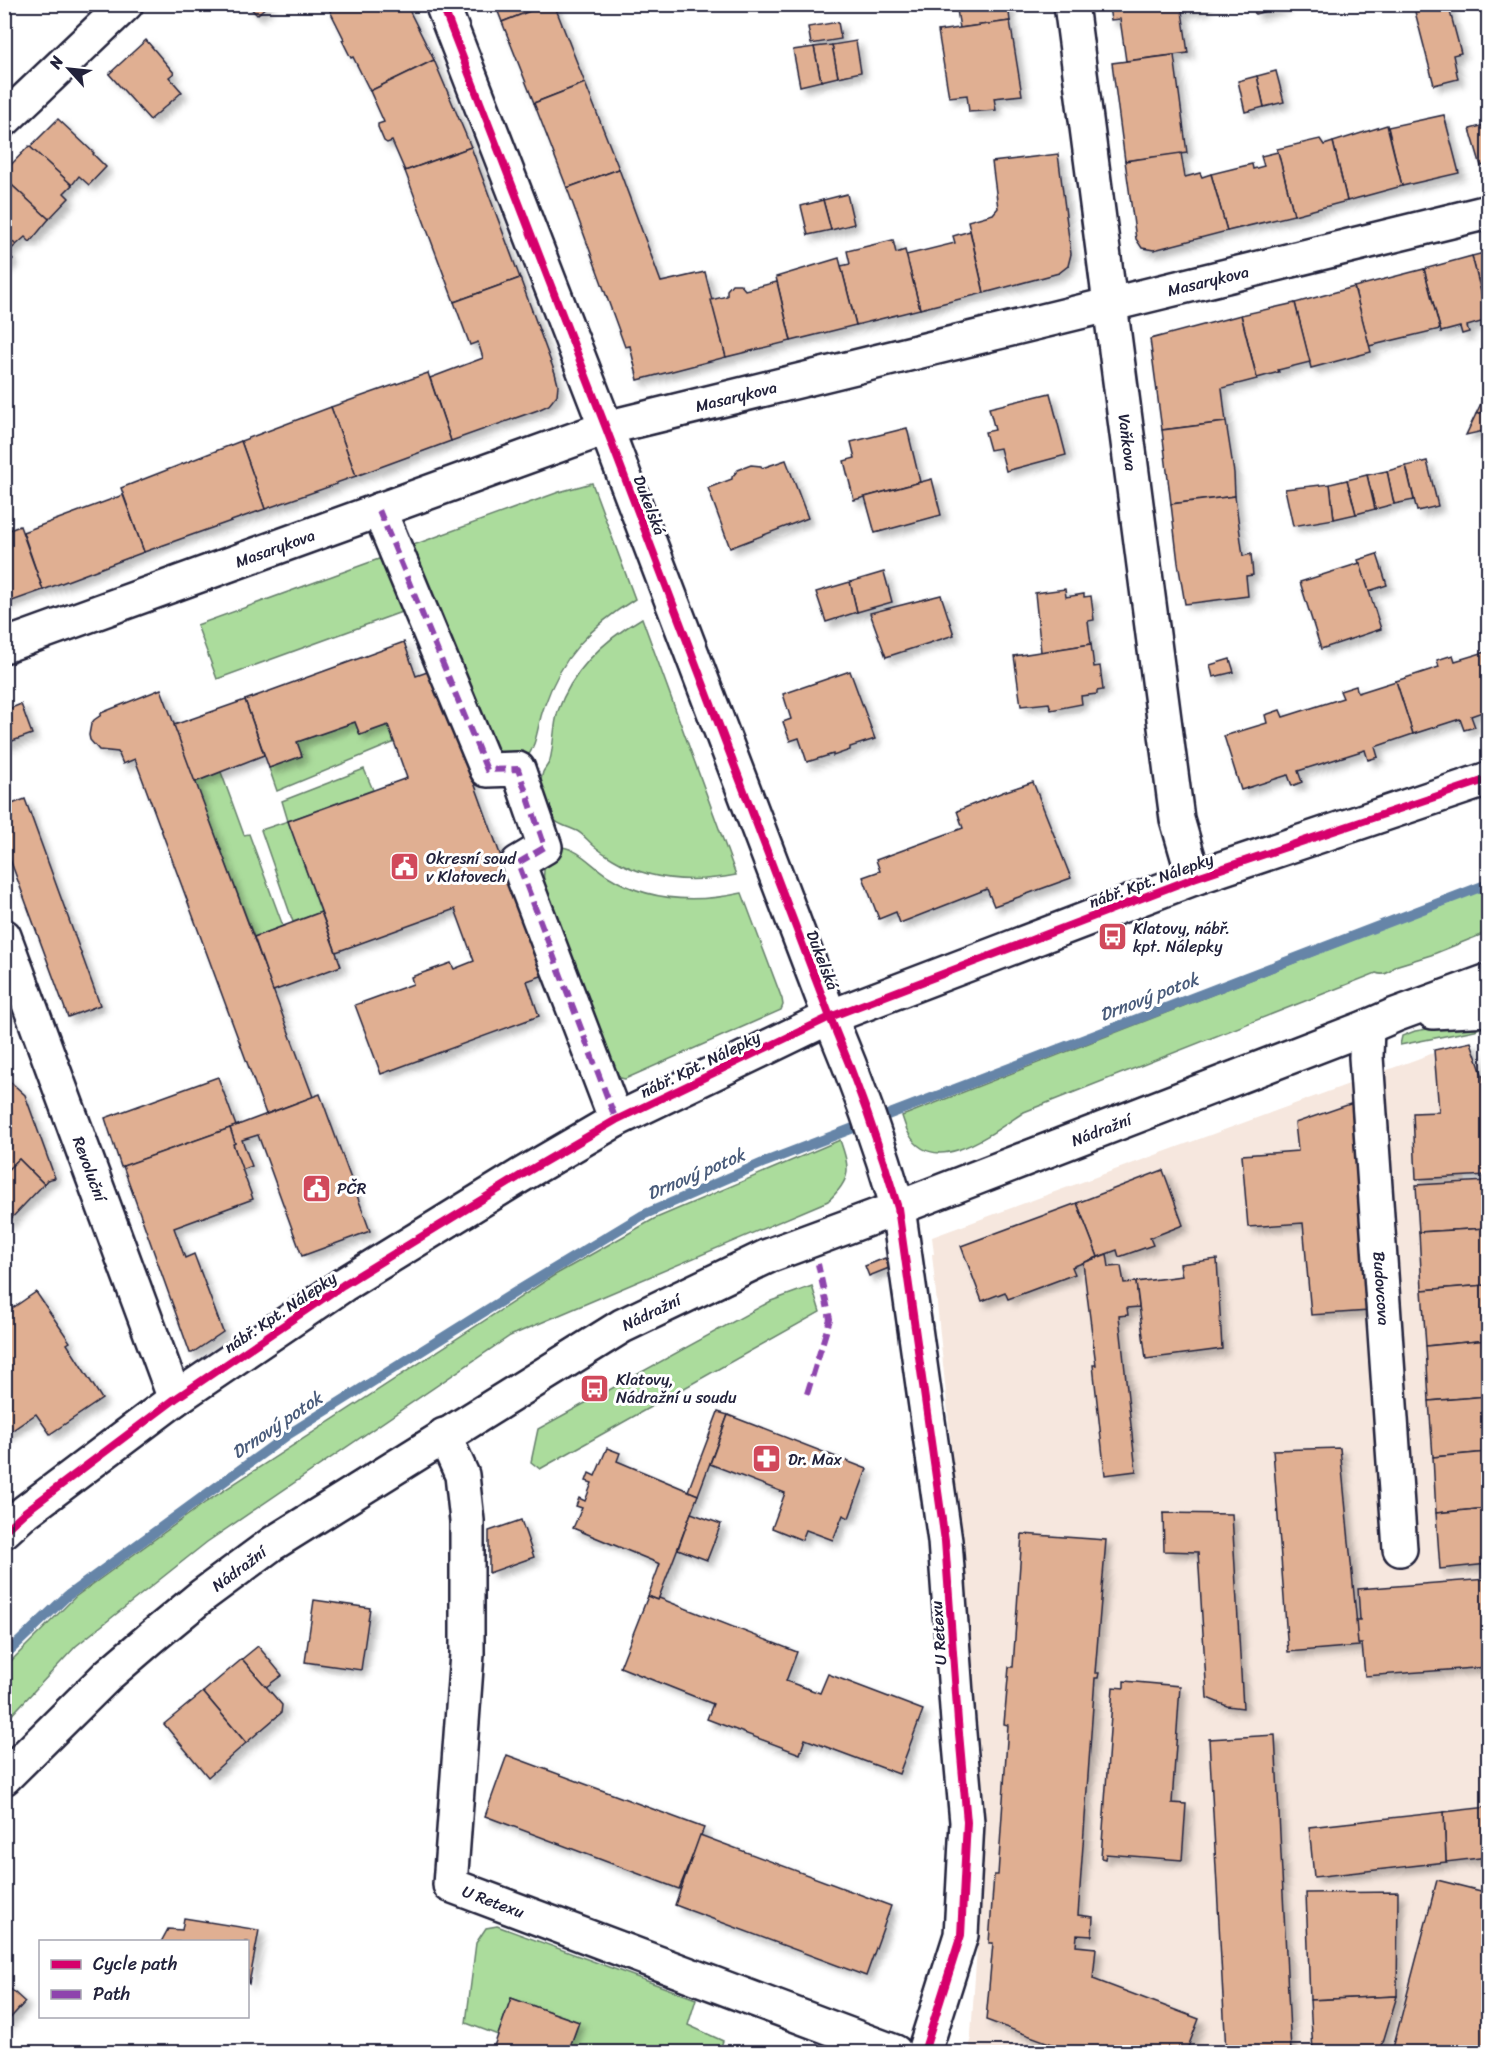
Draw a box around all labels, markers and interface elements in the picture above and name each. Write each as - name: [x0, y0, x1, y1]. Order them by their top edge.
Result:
- north arrow: [39, 39, 99, 99]
- text: N: [40, 50, 72, 75]
- street label: Masarykova: [1164, 257, 1252, 305]
- street label: Masarykova: [692, 373, 780, 421]
- street label: Vaňkova: [1109, 412, 1146, 473]
- street label: Dukelská: [625, 471, 674, 540]
- street label: Masarykova: [231, 521, 319, 576]
- place label: Okresní soud v Klatovech: [426, 844, 517, 891]
- street label: nábř. Kpt. Nálepky: [1085, 844, 1218, 916]
- public building icon: Okresní soud v Klatovech: [389, 851, 421, 883]
- place label: Klatovy, nábř. kpt. Nálepky: [1133, 914, 1230, 961]
- bus stop icon: Klatovy, nábř. kpt. Nálepky: [1096, 921, 1128, 953]
- street label: Dukelská: [798, 926, 847, 995]
- water label: Drnový potok: [1095, 963, 1205, 1031]
- street label: nábř. Kpt. Nálepky: [635, 1022, 766, 1106]
- street label: Nádražní: [1067, 1104, 1138, 1155]
- street label: Revoluční: [64, 1132, 116, 1208]
- water label: Drnový potok: [642, 1138, 752, 1209]
- public building icon: PČR: [300, 1172, 332, 1204]
- place label: PČR: [337, 1174, 367, 1203]
- street label: Budovcova: [1364, 1250, 1399, 1326]
- street label: nábř. Kpt. Nálepky: [218, 1263, 343, 1361]
- street label: Nádražní: [617, 1285, 688, 1339]
- place label: Klatovy, Nádražní u soudu: [616, 1365, 737, 1412]
- bus stop icon: Klatovy, Nádražní u soudu: [579, 1372, 611, 1404]
- water label: Drnový potok: [225, 1382, 330, 1467]
- pharmacy icon: Dr. Max: [751, 1443, 783, 1475]
- place label: Dr. Max: [788, 1445, 843, 1474]
- street label: Nádražní: [205, 1537, 275, 1599]
- street label: U Retexu: [922, 1599, 955, 1666]
- street label: U Retexu: [458, 1877, 529, 1927]
- legend: [39, 1940, 249, 2018]
- text: Cycle path: [93, 1948, 177, 1980]
- text: Path: [93, 1978, 130, 2010]

